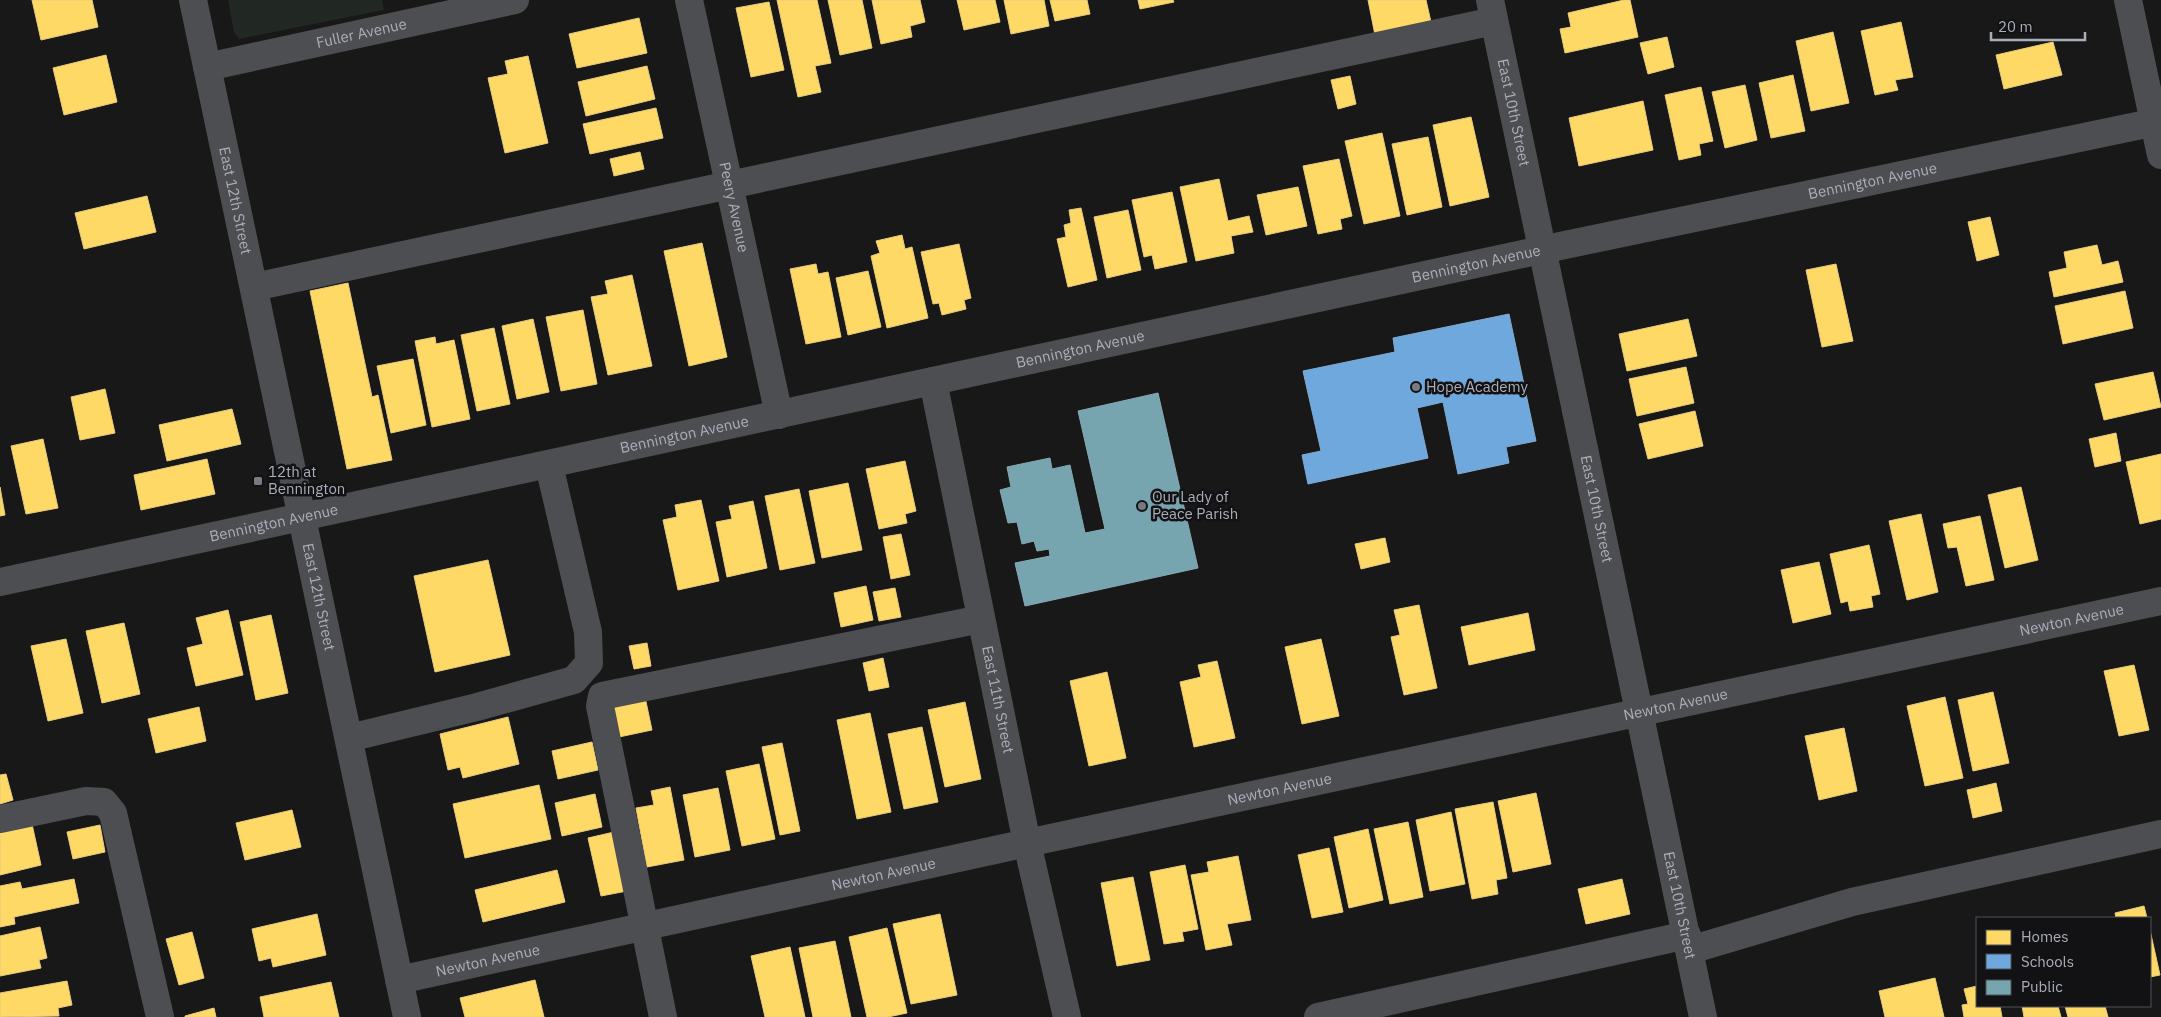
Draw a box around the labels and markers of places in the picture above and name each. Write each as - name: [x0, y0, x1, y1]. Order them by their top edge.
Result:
- place label: Hope Academy: [1426, 377, 1529, 396]
- marker: Hope Academy: [1410, 381, 1422, 393]
- place label: 12th at Bennington: [268, 462, 345, 498]
- marker: 12th at Bennington: [252, 475, 264, 487]
- place label: Our Lady of Peace Parish: [1152, 487, 1238, 523]
- marker: Our Lady of Peace Parish: [1136, 500, 1148, 512]

